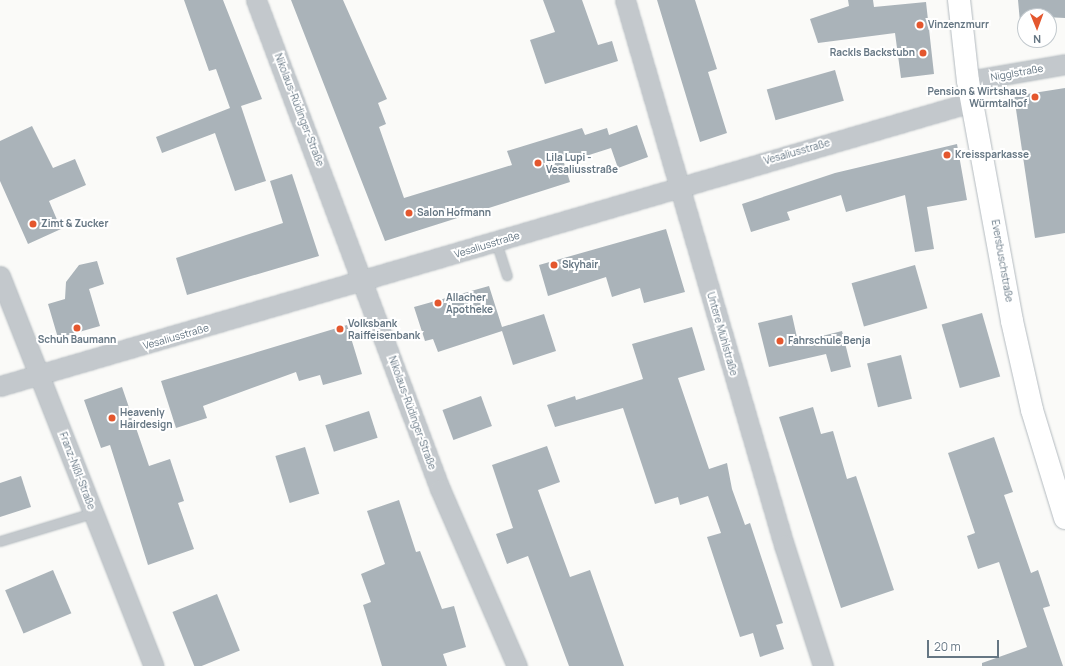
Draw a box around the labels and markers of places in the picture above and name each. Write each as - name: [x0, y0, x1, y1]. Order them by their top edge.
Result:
- place label: Vinzenzmurr: [928, 19, 989, 31]
- marker: Vinzenzmurr: [915, 20, 925, 30]
- place label: Rackls Backstubn: [830, 47, 915, 59]
- marker: Rackls Backstubn: [918, 48, 928, 58]
- place label: Pension & Wirtshaus Würmtalhof: [927, 85, 1027, 108]
- marker: Pension & Wirtshaus Würmtalhof: [1030, 92, 1040, 102]
- place label: Kreissparkasse: [955, 149, 1029, 161]
- marker: Kreissparkasse: [942, 150, 952, 160]
- place label: Lila Lupi - Vesaliusstraße: [546, 151, 618, 174]
- marker: Lila Lupi - Vesaliusstraße: [533, 158, 543, 168]
- place label: Salon Hofmann: [417, 207, 491, 219]
- marker: Salon Hofmann: [404, 208, 414, 218]
- place label: Zimt & Zucker: [41, 218, 108, 230]
- marker: Zimt & Zucker: [28, 219, 38, 229]
- place label: Skyhair: [562, 259, 598, 271]
- marker: Skyhair: [549, 260, 559, 270]
- place label: Allacher Apotheke: [446, 291, 493, 314]
- marker: Allacher Apotheke: [433, 298, 443, 308]
- place label: Volksbank Raiffeisenbank: [348, 317, 420, 340]
- marker: Schuh Baumann: [72, 323, 82, 333]
- marker: Volksbank Raiffeisenbank: [335, 324, 345, 334]
- place label: Schuh Baumann: [38, 334, 116, 346]
- place label: Fahrschule Benja: [788, 335, 870, 347]
- marker: Fahrschule Benja: [775, 336, 785, 346]
- place label: Heavenly Hairdesign: [120, 406, 172, 430]
- marker: Heavenly Hairdesign: [107, 413, 117, 423]

